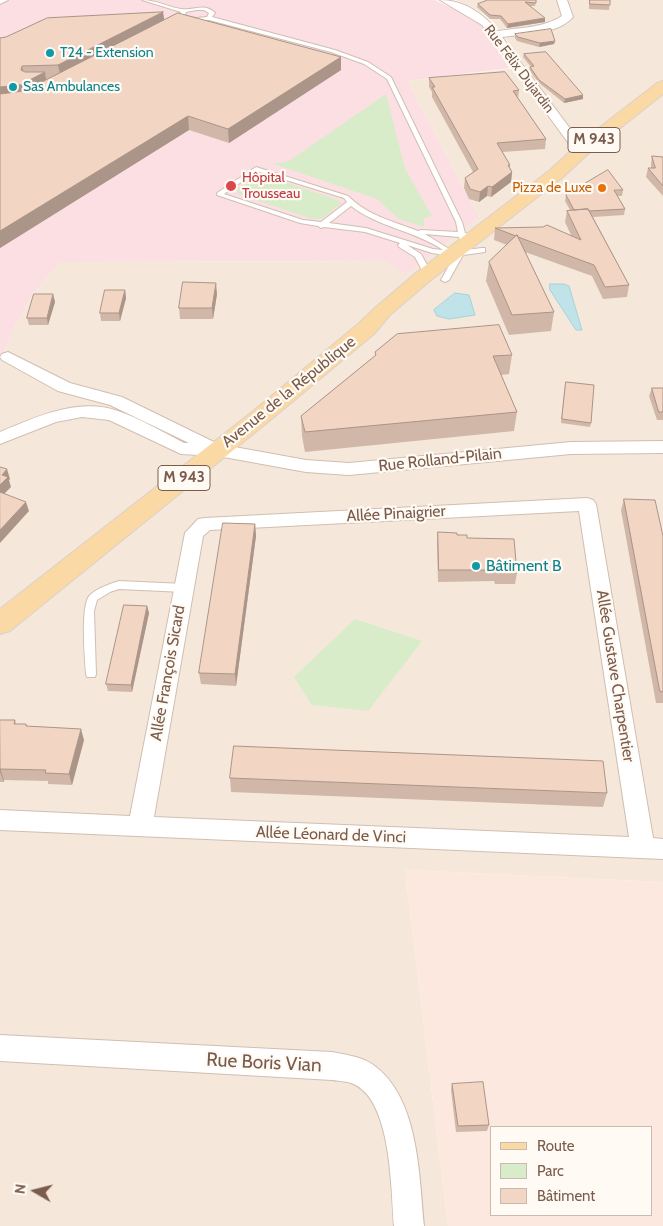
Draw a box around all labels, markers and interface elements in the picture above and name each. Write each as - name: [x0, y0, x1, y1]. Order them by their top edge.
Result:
- street label: Rue Félix Dujardin: [480, 22, 558, 116]
- place label: T24 - Extension: [60, 45, 153, 61]
- marker: T24 - Extension: [44, 47, 56, 59]
- place label: Sas Ambulances: [23, 79, 120, 95]
- marker: Sas Ambulances: [7, 81, 19, 93]
- road number: M 943: [568, 128, 620, 152]
- place label: Hôpital Trousseau: [242, 170, 300, 202]
- marker: Hôpital Trousseau: [224, 179, 238, 193]
- place label: Pizza de Luxe: [512, 180, 592, 196]
- marker: Pizza de Luxe: [596, 182, 608, 194]
- street label: Avenue de la République: [218, 332, 360, 452]
- street label: Rue Rolland-Pilain: [377, 444, 503, 476]
- road number: M 943: [158, 466, 210, 490]
- street label: Allée Pinaigrier: [346, 502, 446, 526]
- place label: Bâtiment B: [486, 556, 561, 576]
- marker: Bâtiment B: [470, 560, 482, 572]
- street label: Allée Gustave Charpentier: [592, 588, 638, 764]
- street label: Allée François Sicard: [147, 604, 189, 742]
- street label: Allée Léonard de Vinci: [256, 823, 406, 847]
- street label: Rue Boris Vian: [206, 1049, 322, 1077]
- legend: [490, 1126, 653, 1216]
- text: Route: [537, 1137, 575, 1155]
- text: Parc: [537, 1162, 564, 1180]
- north arrow: [10, 1166, 60, 1216]
- text: N: [11, 1183, 30, 1195]
- text: Bâtiment: [537, 1187, 595, 1205]

